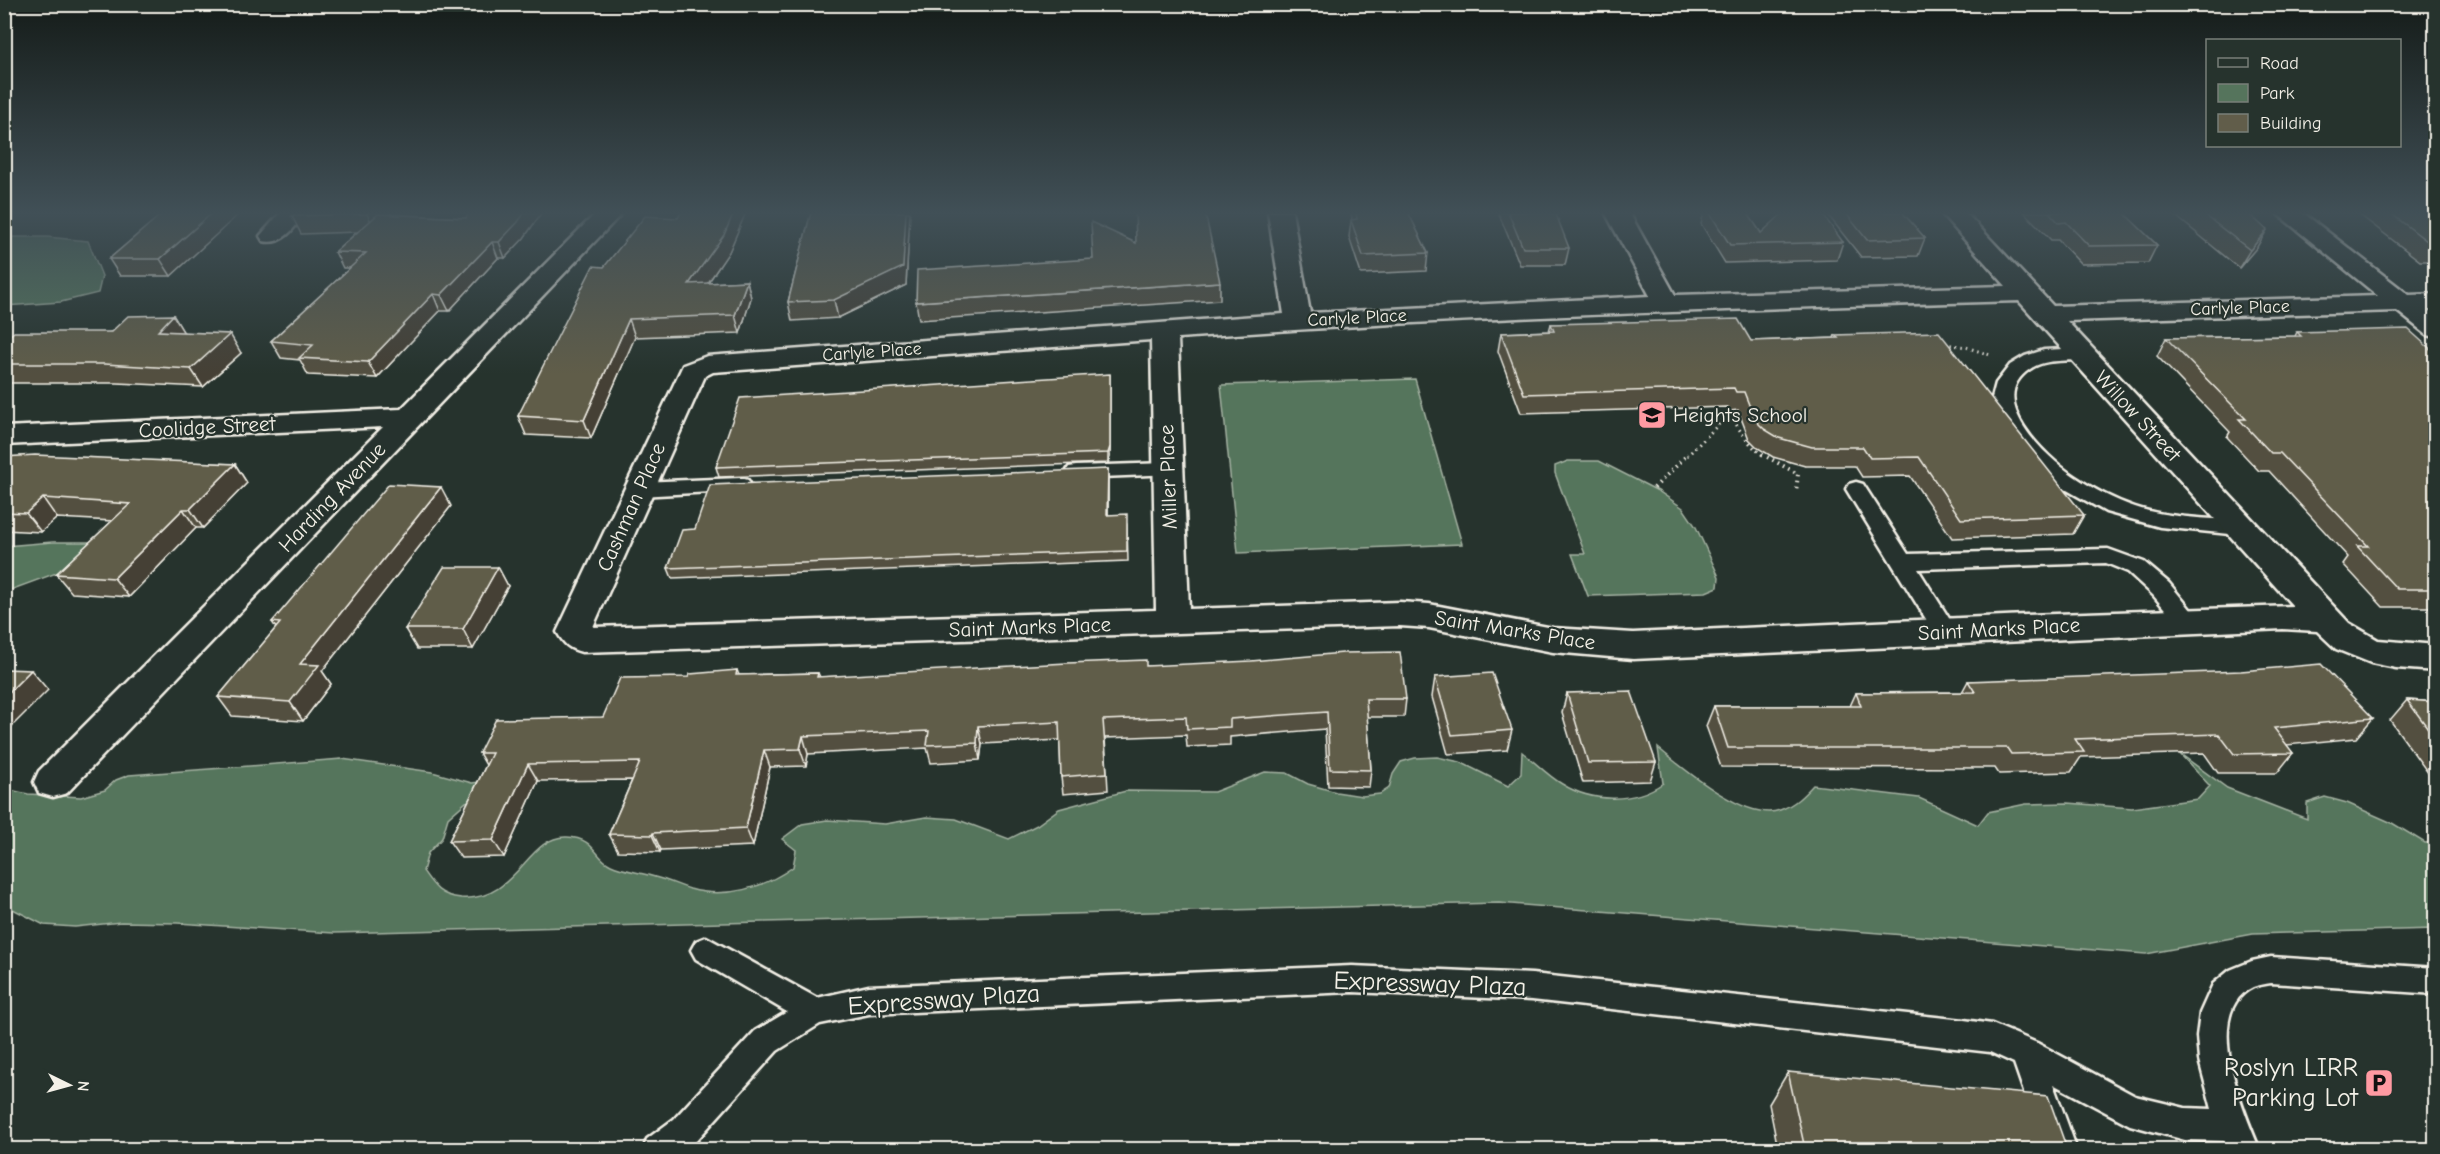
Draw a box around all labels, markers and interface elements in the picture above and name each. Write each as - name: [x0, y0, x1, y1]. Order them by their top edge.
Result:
- legend: [2206, 39, 2401, 147]
- text: Road: [2260, 53, 2299, 74]
- text: Park: [2260, 83, 2295, 104]
- text: Building: [2260, 113, 2322, 134]
- street label: Carlyle Place: [2190, 296, 2290, 320]
- street label: Carlyle Place: [1307, 305, 1407, 331]
- street label: Carlyle Place: [822, 338, 922, 366]
- street label: Willow Street: [2090, 366, 2187, 467]
- school or university icon: Heights School: [1636, 399, 1668, 431]
- place label: Heights School: [1673, 403, 1807, 427]
- street label: Coolidge Street: [138, 411, 277, 443]
- street label: Miller Place: [1154, 424, 1182, 530]
- street label: Harding Avenue: [274, 437, 390, 557]
- street label: Cashman Place: [592, 439, 670, 575]
- street label: Saint Marks Place: [1433, 605, 1597, 655]
- street label: Saint Marks Place: [948, 612, 1112, 642]
- street label: Saint Marks Place: [1917, 613, 2081, 645]
- street label: Expressway Plaza: [1333, 966, 1527, 1002]
- street label: Expressway Plaza: [847, 978, 1041, 1022]
- place label: Roslyn LIRR Parking Lot: [2224, 1053, 2360, 1113]
- north arrow: [39, 1055, 99, 1115]
- parking icon: Roslyn LIRR Parking Lot: [2363, 1067, 2395, 1099]
- text: N: [74, 1080, 92, 1092]

